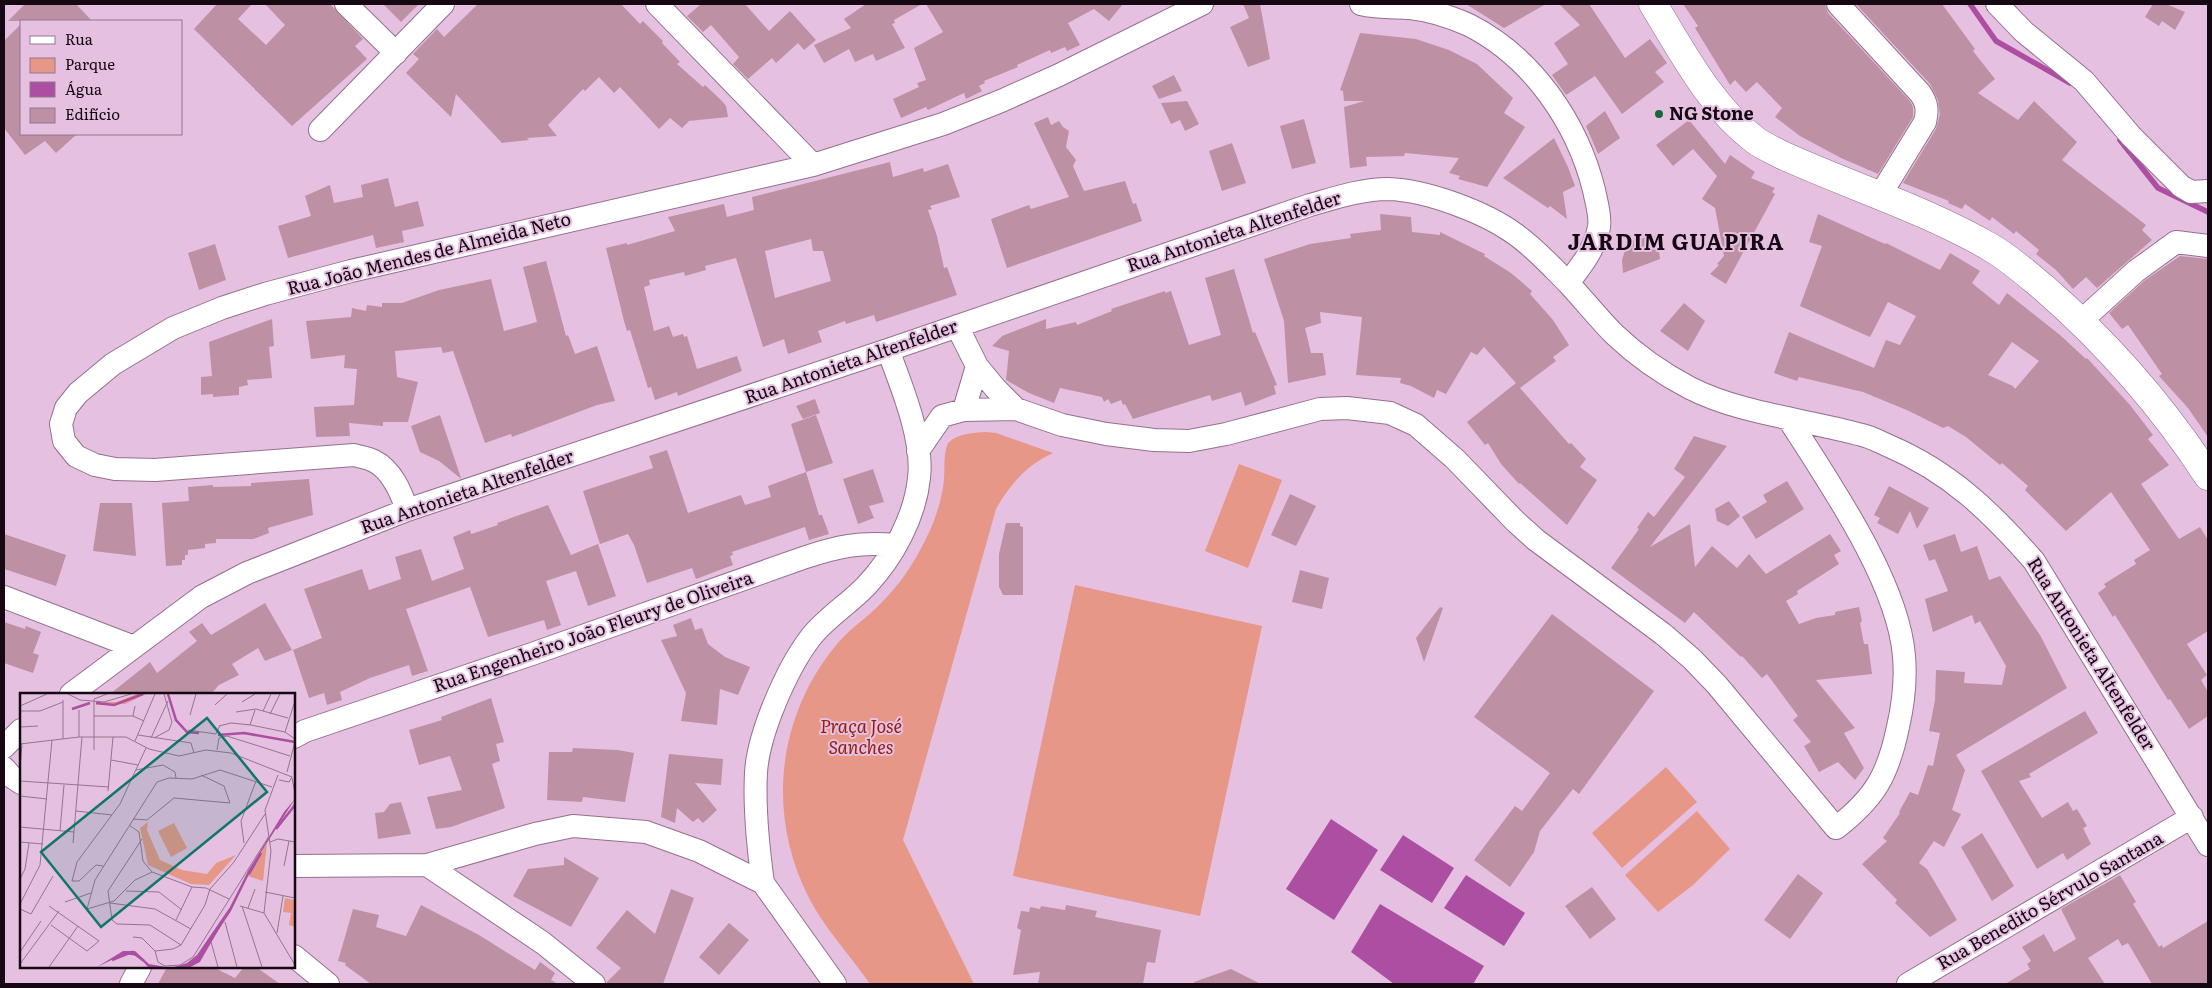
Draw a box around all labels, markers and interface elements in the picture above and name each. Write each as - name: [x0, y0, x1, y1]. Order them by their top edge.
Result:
- legend: [20, 20, 182, 135]
- text: Rua: [65, 27, 94, 50]
- text: Parque: [65, 52, 115, 75]
- text: Água: [65, 77, 103, 100]
- place label: NG Stone: [1669, 99, 1754, 126]
- text: Edifício: [65, 102, 120, 125]
- marker: NG Stone: [1653, 108, 1665, 120]
- street label: Rua Antonieta Altenfelder: [1123, 183, 1345, 278]
- street label: Rua João Mendes de Almeida Neto: [284, 204, 573, 301]
- district label: JARDIM GUAPIRA: [1568, 224, 1784, 257]
- street label: Rua Antonieta Altenfelder: [740, 311, 961, 410]
- street label: Rua Antonieta Altenfelder: [356, 441, 577, 540]
- street label: Rua Antonieta Altenfelder: [2022, 551, 2163, 756]
- street label: Rua Engenheiro João Fleury de Oliveira: [429, 563, 756, 698]
- inset map: [20, 693, 295, 968]
- park label: Praça José Sanches: [820, 712, 902, 760]
- street label: Rua Benedito Sérvulo Santana: [1931, 824, 2168, 976]

